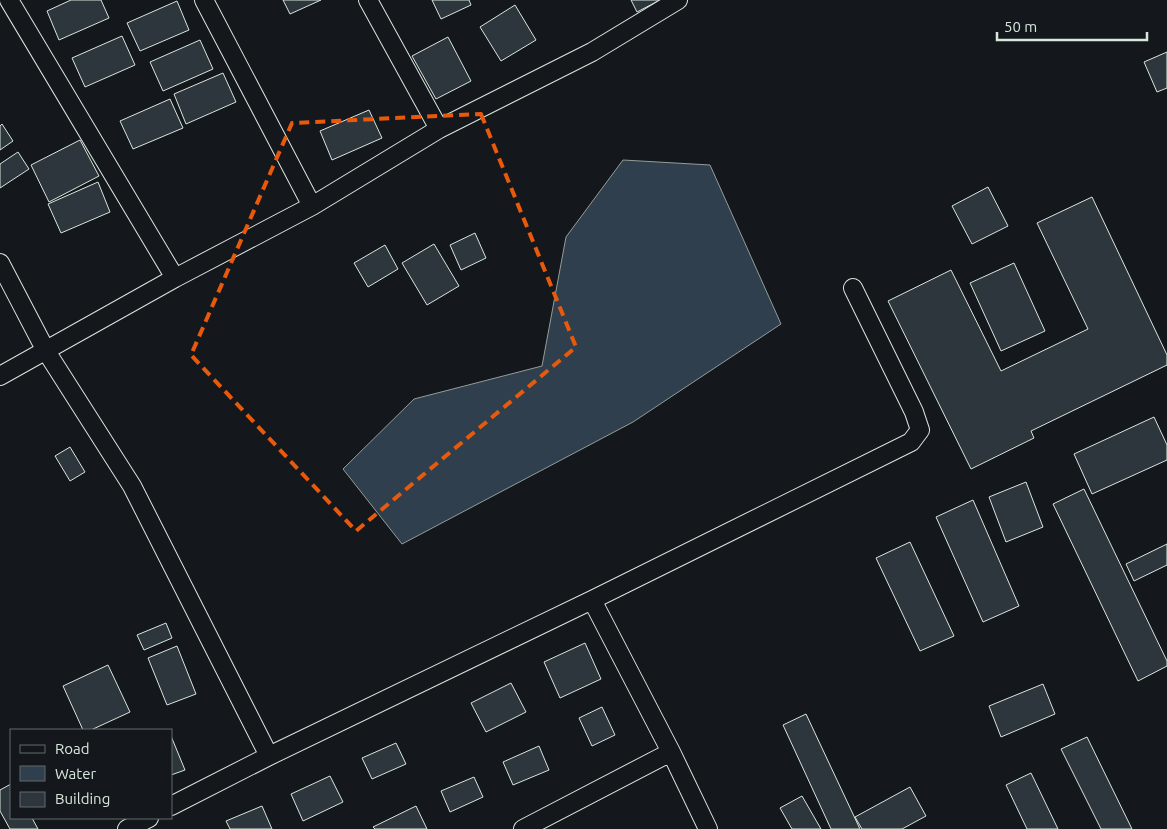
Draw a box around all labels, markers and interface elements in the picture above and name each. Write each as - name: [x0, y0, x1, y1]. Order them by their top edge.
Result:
- scale bar: [997, 10, 1147, 42]
- text: 50 m: [1004, 18, 1037, 35]
- legend: [10, 729, 172, 819]
- text: Road: [55, 740, 90, 757]
- text: Water: [55, 765, 96, 782]
- text: Building: [55, 790, 110, 807]

